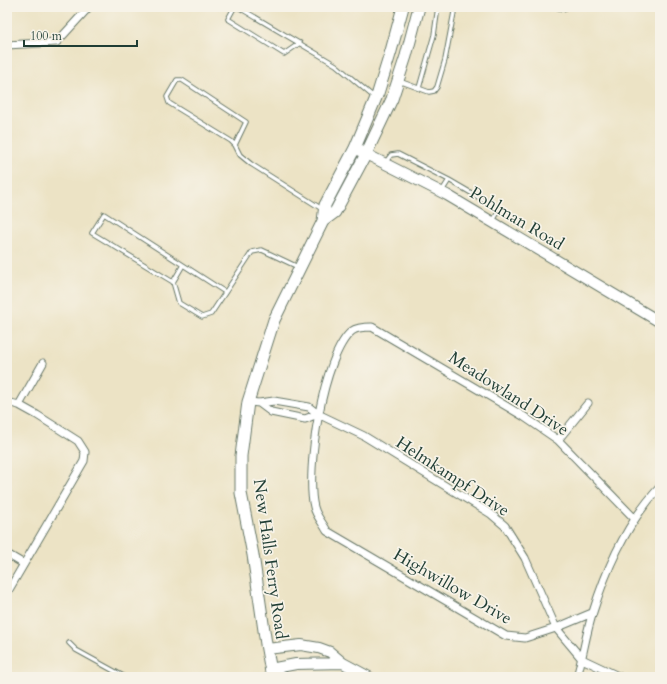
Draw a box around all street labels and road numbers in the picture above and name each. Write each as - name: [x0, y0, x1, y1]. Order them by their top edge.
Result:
- street label: Pohlman Road: [465, 181, 568, 256]
- street label: Meadowland Drive: [444, 346, 573, 441]
- street label: Helmkampf Drive: [391, 431, 514, 522]
- street label: New Halls Ferry Road: [248, 477, 293, 641]
- street label: Highwillow Drive: [389, 543, 516, 630]

